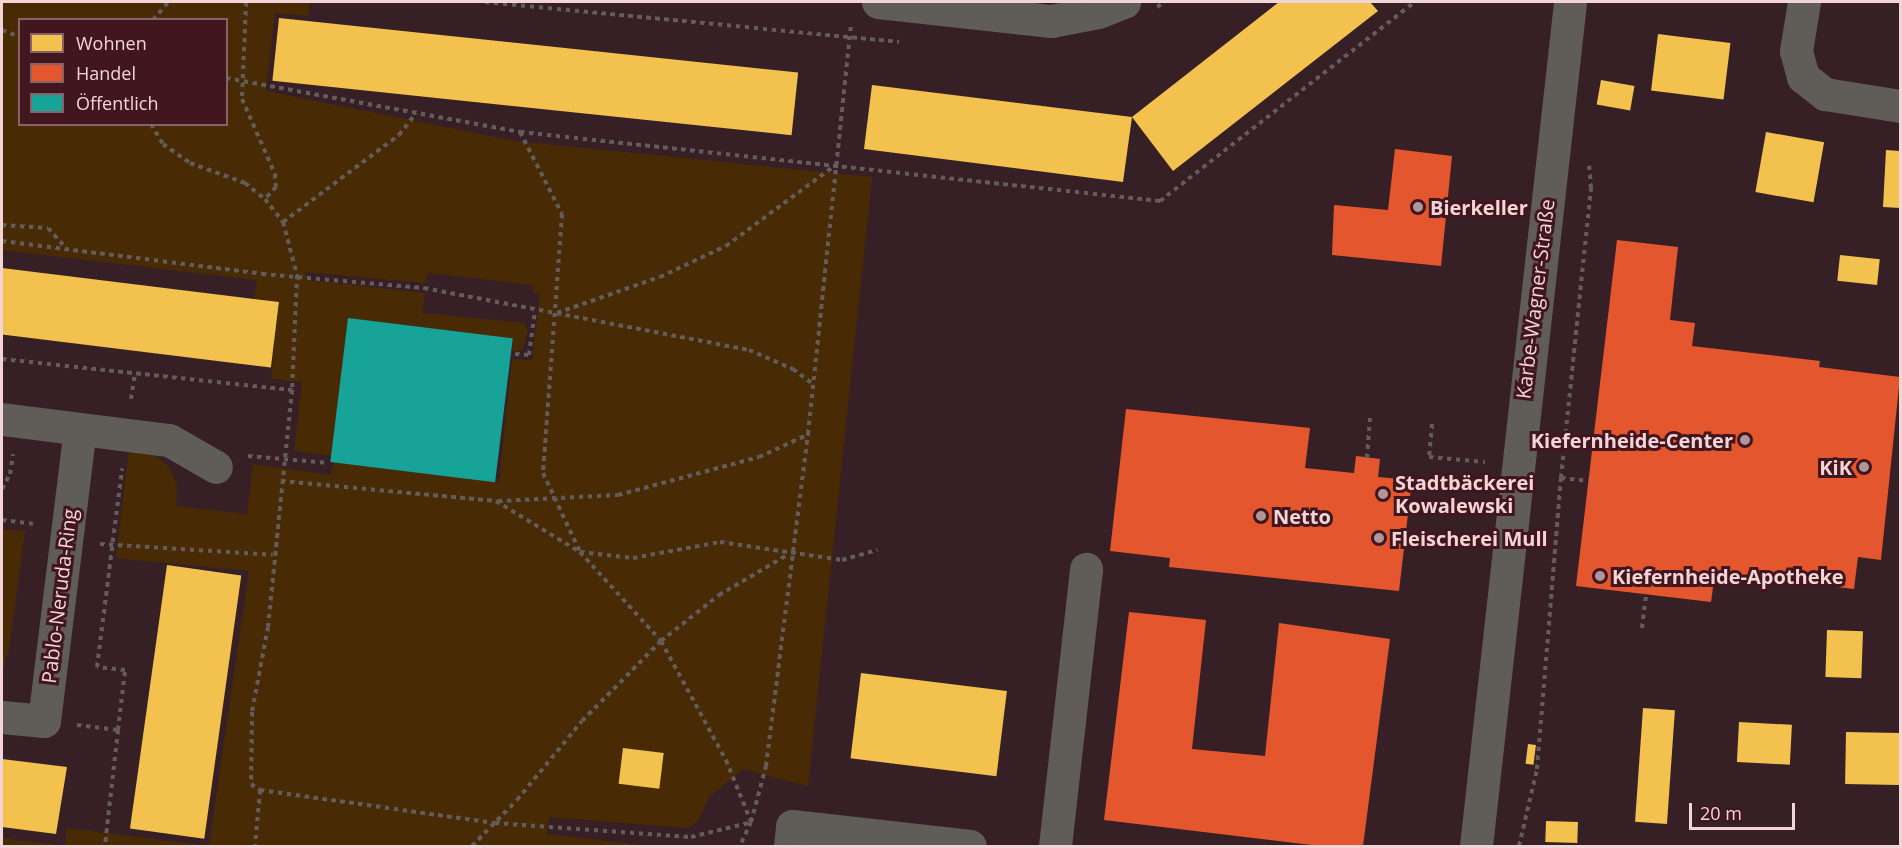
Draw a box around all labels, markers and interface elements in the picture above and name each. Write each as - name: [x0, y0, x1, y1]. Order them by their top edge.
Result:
- legend: [18, 18, 228, 126]
- text: Wohnen: [76, 31, 147, 55]
- text: Handel: [76, 61, 136, 85]
- text: Öffentlich: [76, 91, 158, 115]
- place label: Bierkeller: [1430, 195, 1528, 219]
- street label: Karbe-Wagner-Straße: [1511, 198, 1559, 400]
- marker: Bierkeller: [1411, 200, 1425, 214]
- place label: Kiefernheide-Center: [1531, 428, 1733, 452]
- marker: Kiefernheide-Center: [1738, 433, 1752, 447]
- place label: KiK: [1819, 455, 1852, 479]
- marker: KiK: [1857, 460, 1871, 474]
- place label: Stadtbäckerei Kowalewski: [1395, 470, 1534, 517]
- marker: Stadtbäckerei Kowalewski: [1376, 487, 1390, 501]
- place label: Netto: [1273, 504, 1331, 528]
- street label: Pablo-Neruda-Ring: [36, 507, 82, 685]
- marker: Netto: [1254, 509, 1268, 523]
- place label: Fleischerei Mull: [1391, 526, 1548, 550]
- marker: Fleischerei Mull: [1372, 531, 1386, 545]
- place label: Kiefernheide-Apotheke: [1612, 564, 1844, 588]
- marker: Kiefernheide-Apotheke: [1593, 569, 1607, 583]
- scale bar: [1692, 791, 1798, 829]
- text: 20 m: [1700, 801, 1742, 825]

